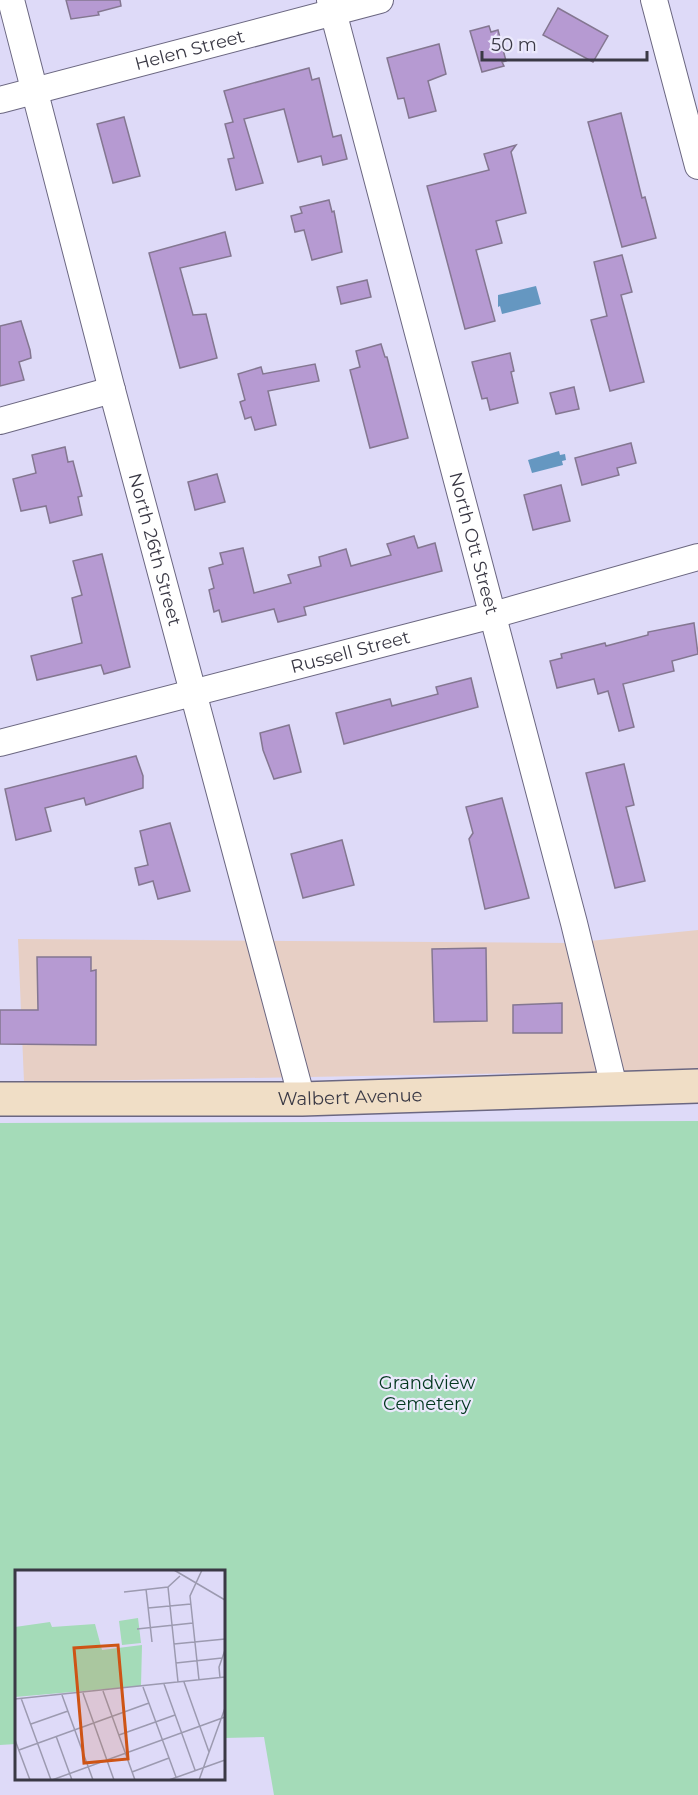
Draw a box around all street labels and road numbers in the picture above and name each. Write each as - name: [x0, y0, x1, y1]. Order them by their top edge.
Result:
- street label: Helen Street: [132, 25, 247, 75]
- street label: North Ott Street: [444, 470, 503, 617]
- street label: North 26th Street: [124, 471, 186, 628]
- street label: Russell Street: [288, 626, 412, 678]
- street label: Walbert Avenue: [277, 1084, 423, 1110]

